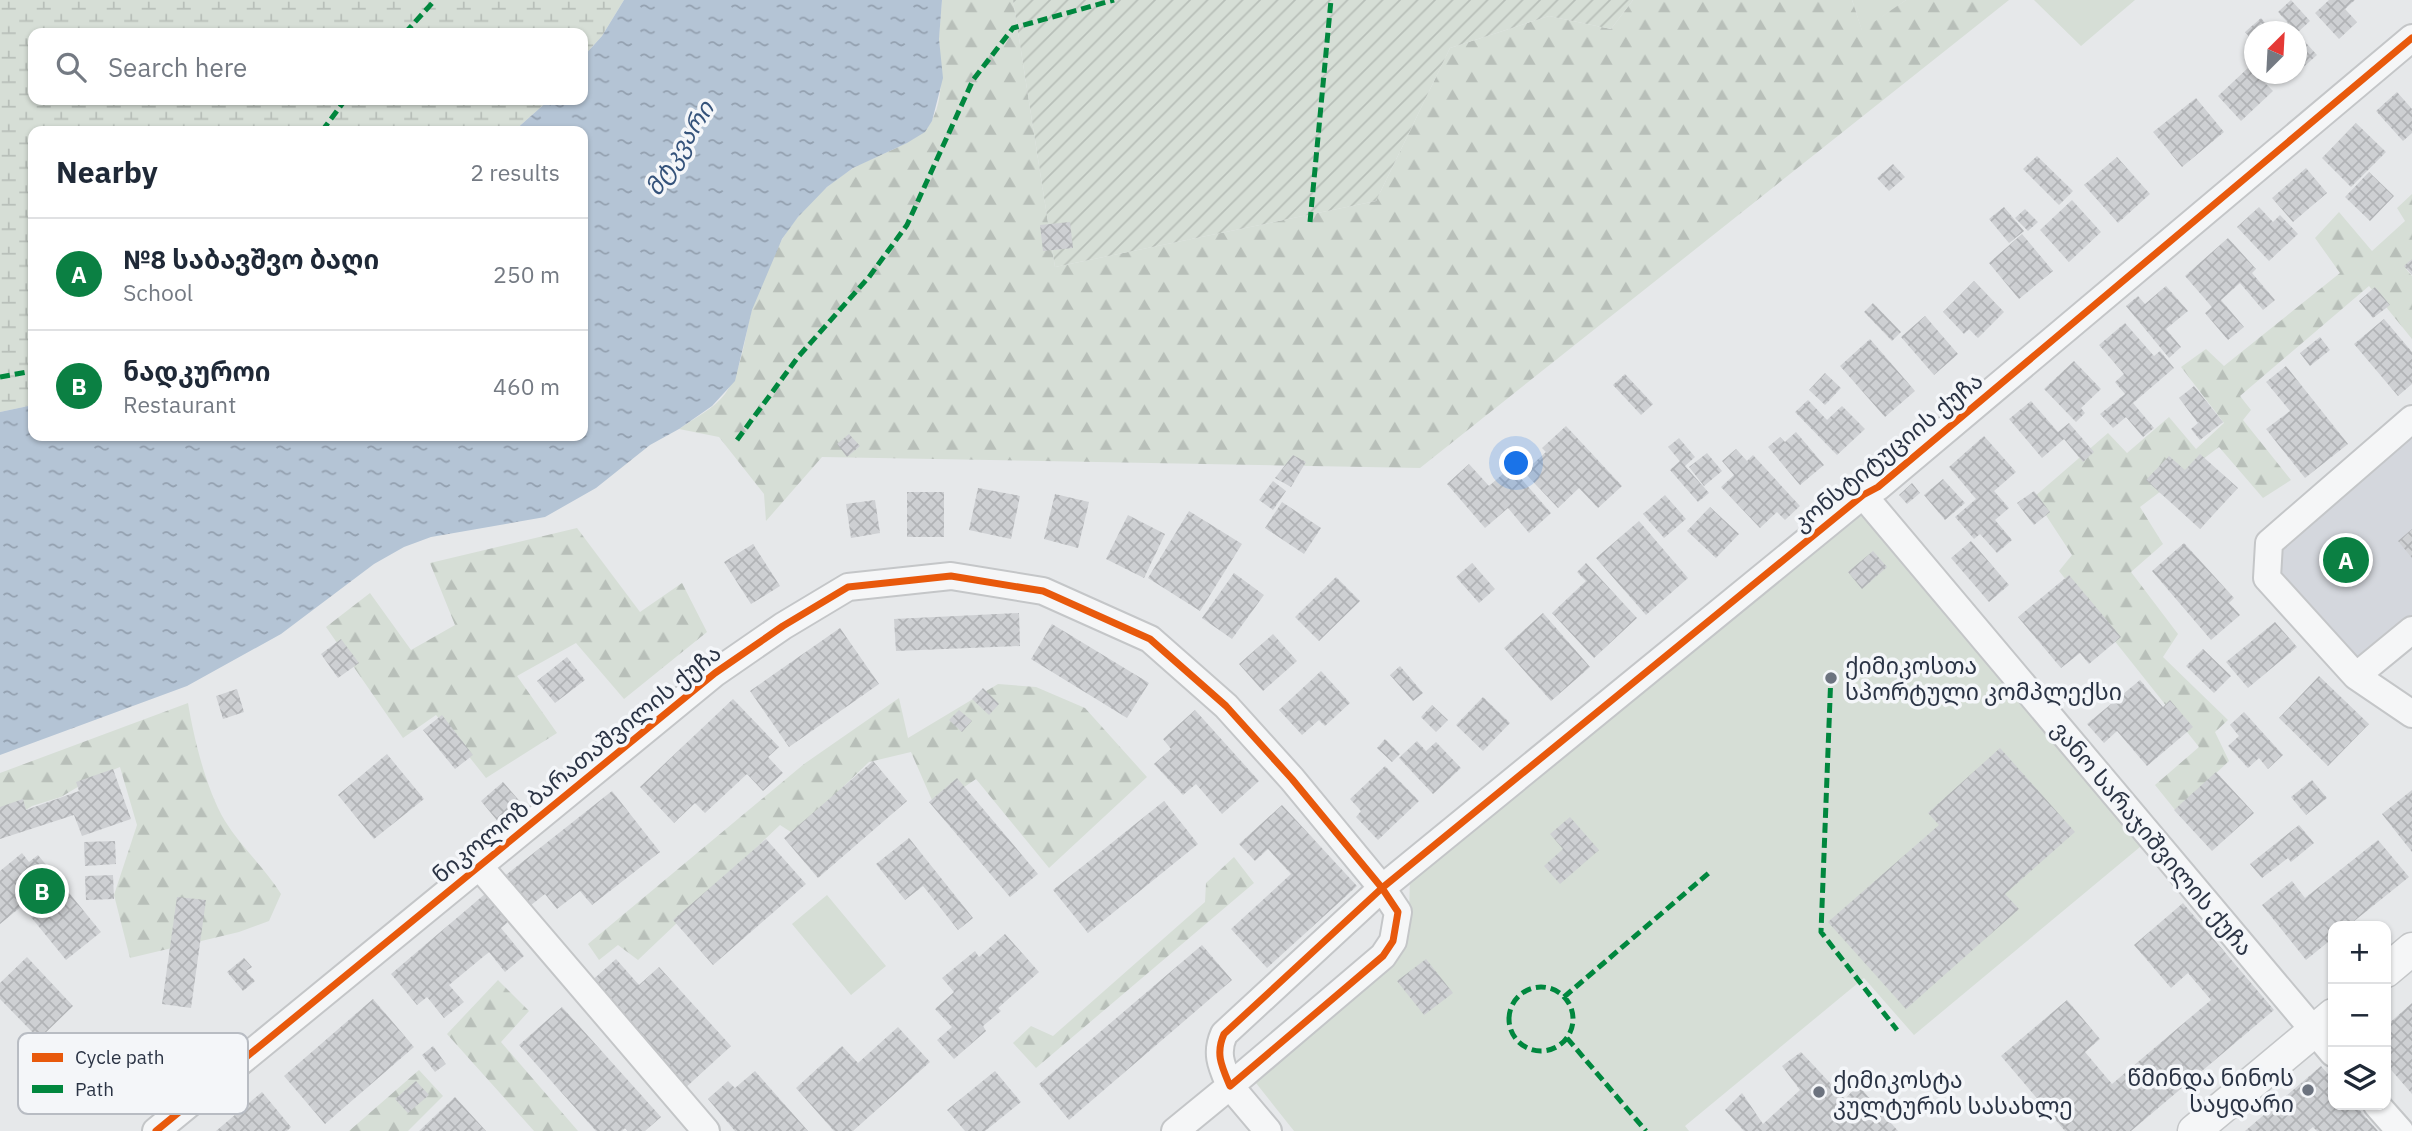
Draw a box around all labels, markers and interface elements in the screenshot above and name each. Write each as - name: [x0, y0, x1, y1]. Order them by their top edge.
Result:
- north arrow: [2244, 21, 2307, 84]
- search box: [28, 28, 588, 105]
- icon: search: [52, 48, 90, 86]
- text: Search here: [108, 50, 247, 84]
- water label: მტკვარი: [637, 94, 721, 201]
- text: Nearby: [56, 152, 158, 191]
- text: 2 results: [470, 157, 560, 187]
- text: №8 საბავშვო ბაღი: [123, 242, 379, 276]
- text: A: [71, 259, 87, 289]
- text: 250 m: [493, 259, 560, 289]
- text: School: [123, 277, 193, 307]
- text: ნადკუროი: [123, 354, 271, 388]
- street label: კონსტიტუციის ქუჩა: [1786, 365, 1988, 537]
- text: B: [71, 371, 87, 401]
- text: 460 m: [493, 371, 560, 401]
- text: Restaurant: [123, 389, 236, 419]
- your location: [1499, 446, 1533, 480]
- pin: A: [2323, 534, 2369, 586]
- street label: ნიკოლოზ ბარათაშვილის ქუჩა: [425, 637, 727, 889]
- place label: ქიმიკოსთა სპორტული კომპლექსი: [1845, 650, 2122, 706]
- marker: ქიმიკოსთა სპორტული კომპლექსი: [1823, 670, 1839, 686]
- street label: ვანო სარაჯიშვილის ქუჩა: [2046, 714, 2260, 962]
- pin: B: [19, 865, 65, 917]
- map controls: [2328, 921, 2391, 1110]
- button: +: [2328, 921, 2391, 984]
- button: −: [2328, 984, 2391, 1047]
- legend: [18, 1033, 248, 1114]
- text: Cycle path: [75, 1045, 164, 1069]
- button: layers: [2328, 1047, 2391, 1110]
- place label: წმინდა ნინოს საყდარი: [2127, 1062, 2294, 1118]
- place label: ქიმიკოსტა კულტურის სასახლე: [1833, 1064, 2073, 1120]
- text: Path: [75, 1077, 114, 1101]
- marker: წმინდა ნინოს საყდარი: [2300, 1082, 2316, 1098]
- marker: ქიმიკოსტა კულტურის სასახლე: [1811, 1084, 1827, 1100]

